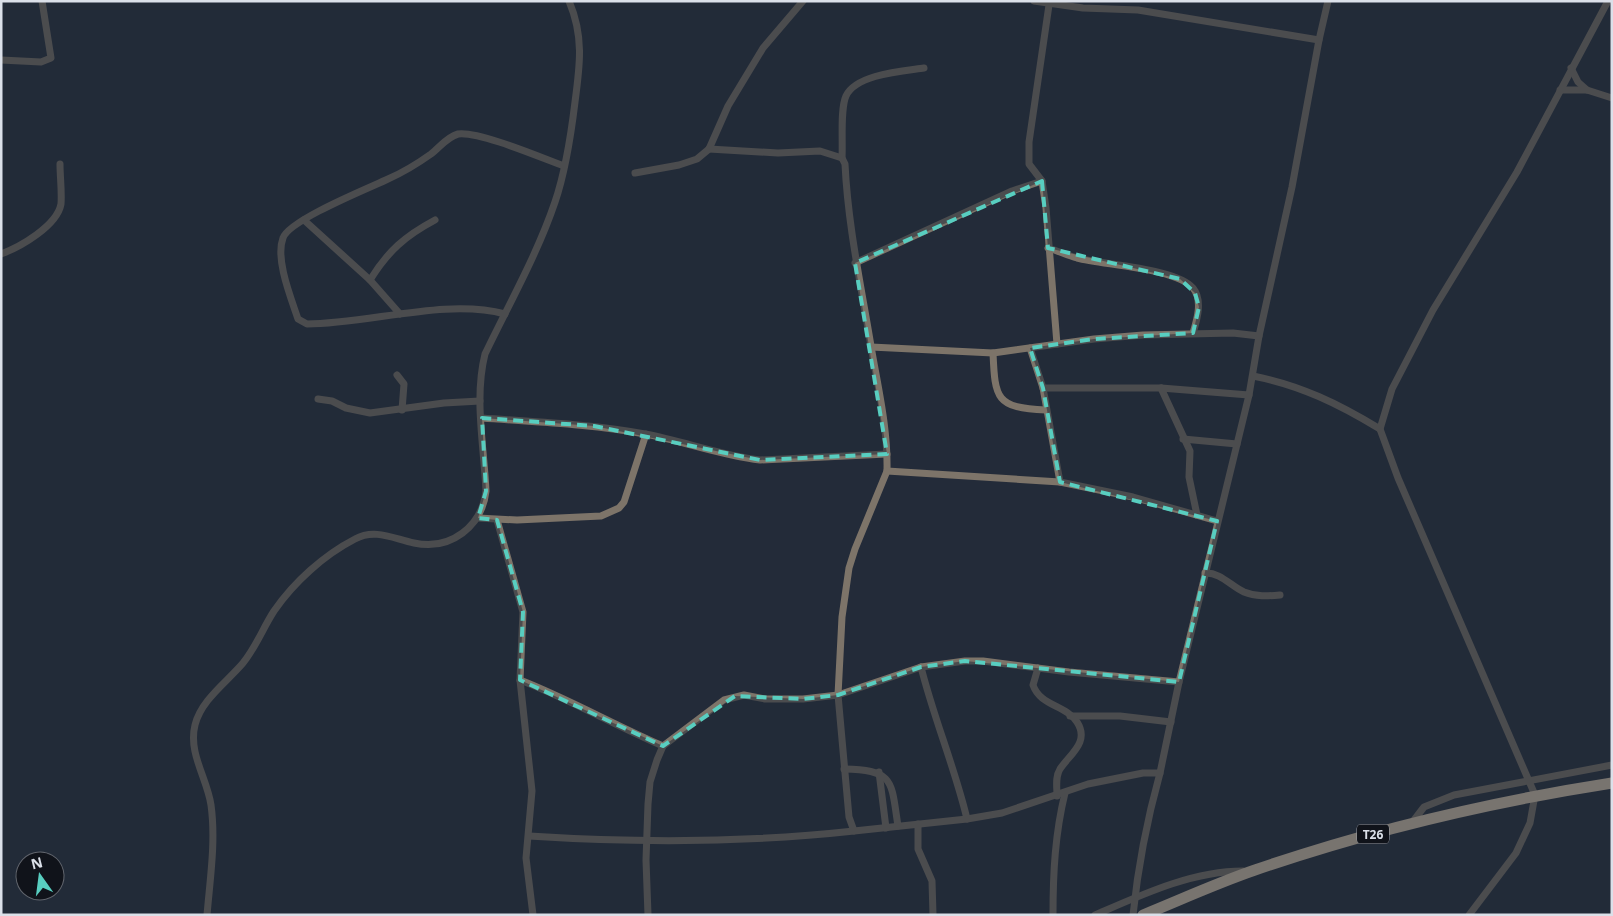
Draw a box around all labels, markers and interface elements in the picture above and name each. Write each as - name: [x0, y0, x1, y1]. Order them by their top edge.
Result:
- road number: T26: [1357, 824, 1389, 844]
- north arrow: [15, 851, 65, 901]
- text: N: [29, 852, 45, 873]

